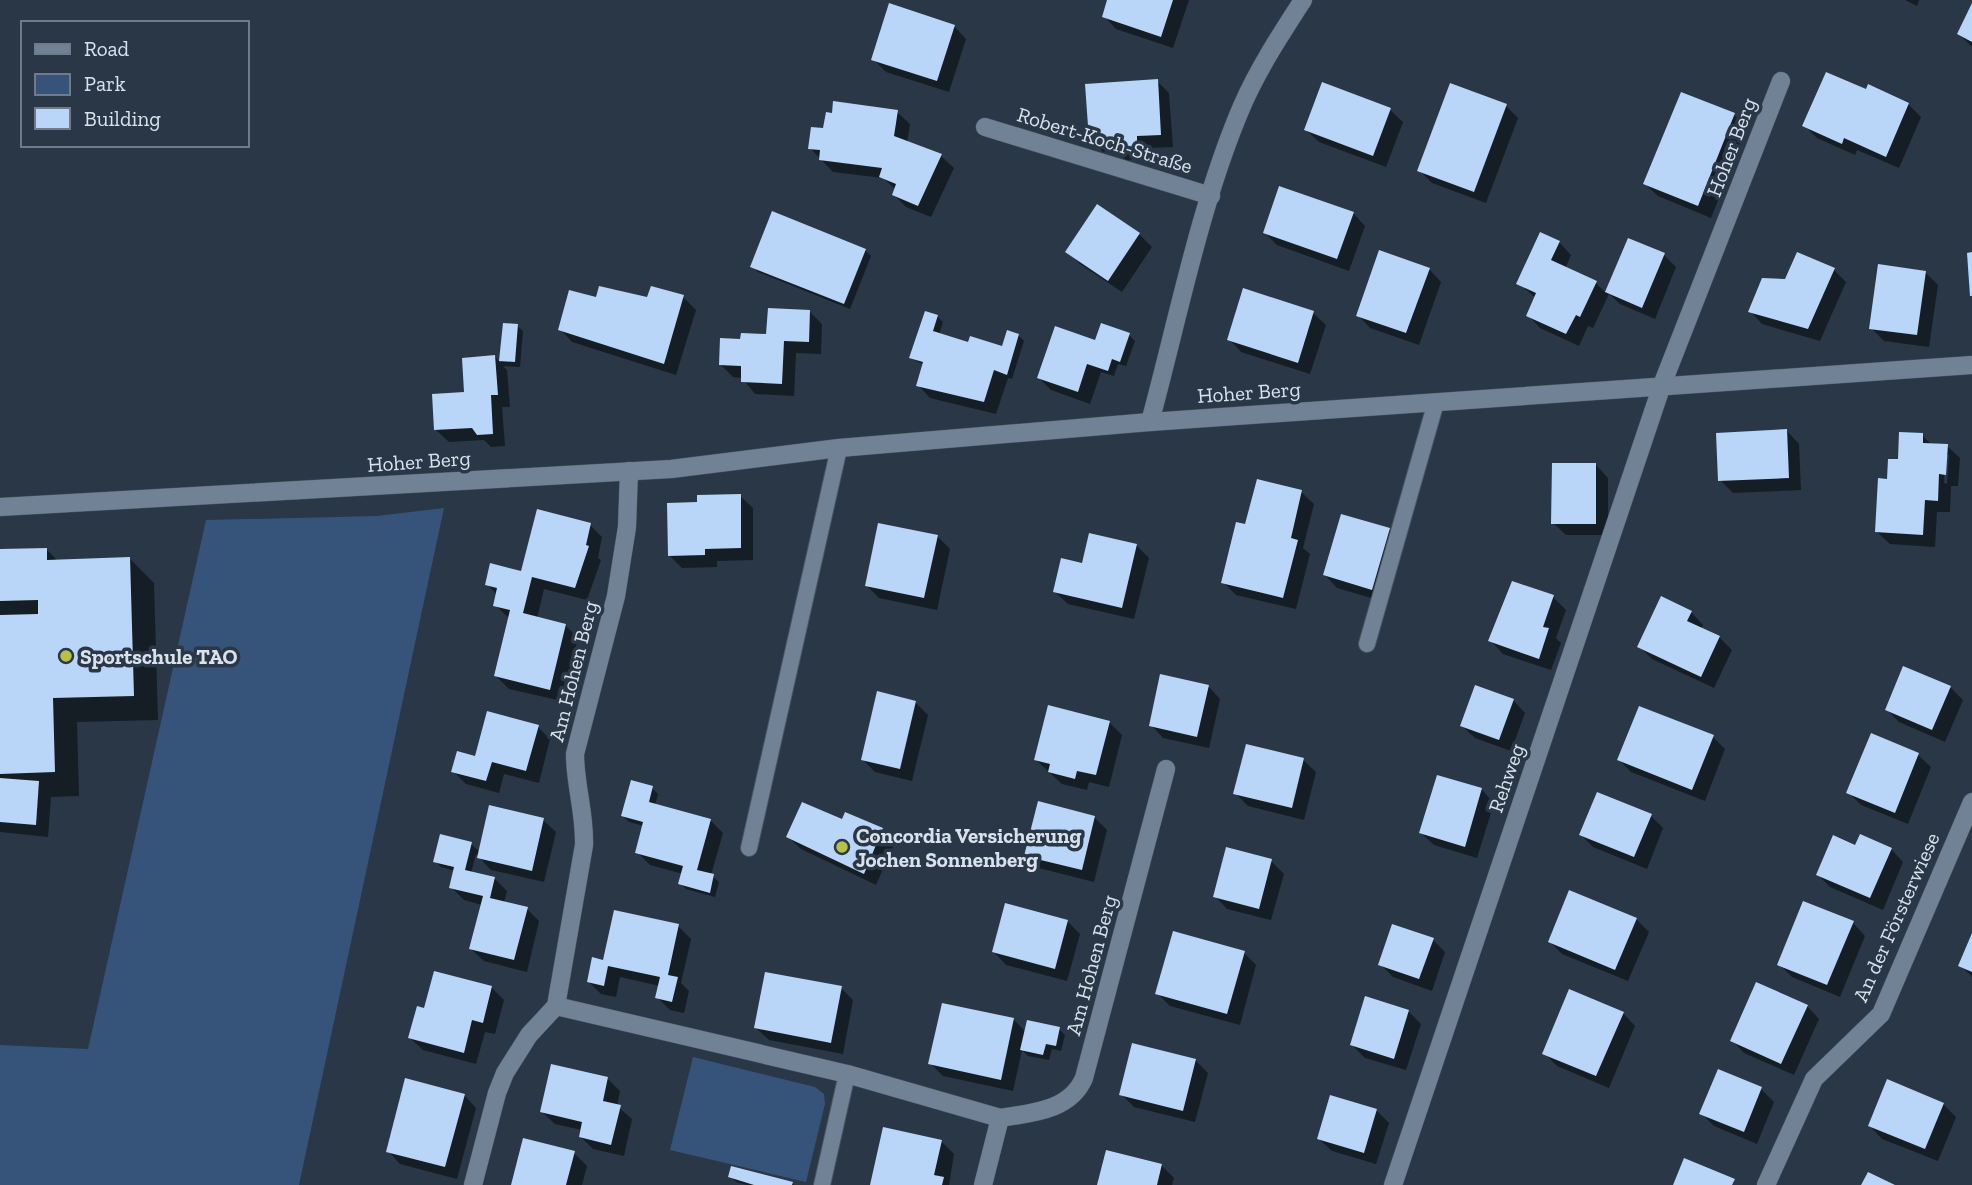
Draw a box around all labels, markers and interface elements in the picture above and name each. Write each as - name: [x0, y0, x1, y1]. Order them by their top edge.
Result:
- legend: [21, 21, 248, 147]
- text: Road: [84, 36, 130, 61]
- text: Park: [84, 71, 126, 96]
- street label: Hoher Berg: [1701, 94, 1761, 200]
- street label: Robert-Koch-Straße: [1014, 101, 1196, 179]
- text: Building: [84, 106, 161, 131]
- street label: Hoher Berg: [1196, 376, 1302, 408]
- street label: Hoher Berg: [366, 445, 472, 477]
- street label: Am Hohen Berg: [543, 598, 603, 744]
- place label: Sportschule TAO: [80, 644, 238, 669]
- marker: Sportschule TAO: [58, 648, 74, 664]
- street label: Rehweg: [1483, 740, 1530, 816]
- place label: Concordia Versicherung Jochen Sonnenberg: [856, 823, 1082, 872]
- street label: An der Försterwiese: [1847, 828, 1945, 1005]
- marker: Concordia Versicherung Jochen Sonnenberg: [834, 839, 850, 855]
- street label: Am Hohen Berg: [1060, 892, 1122, 1038]

